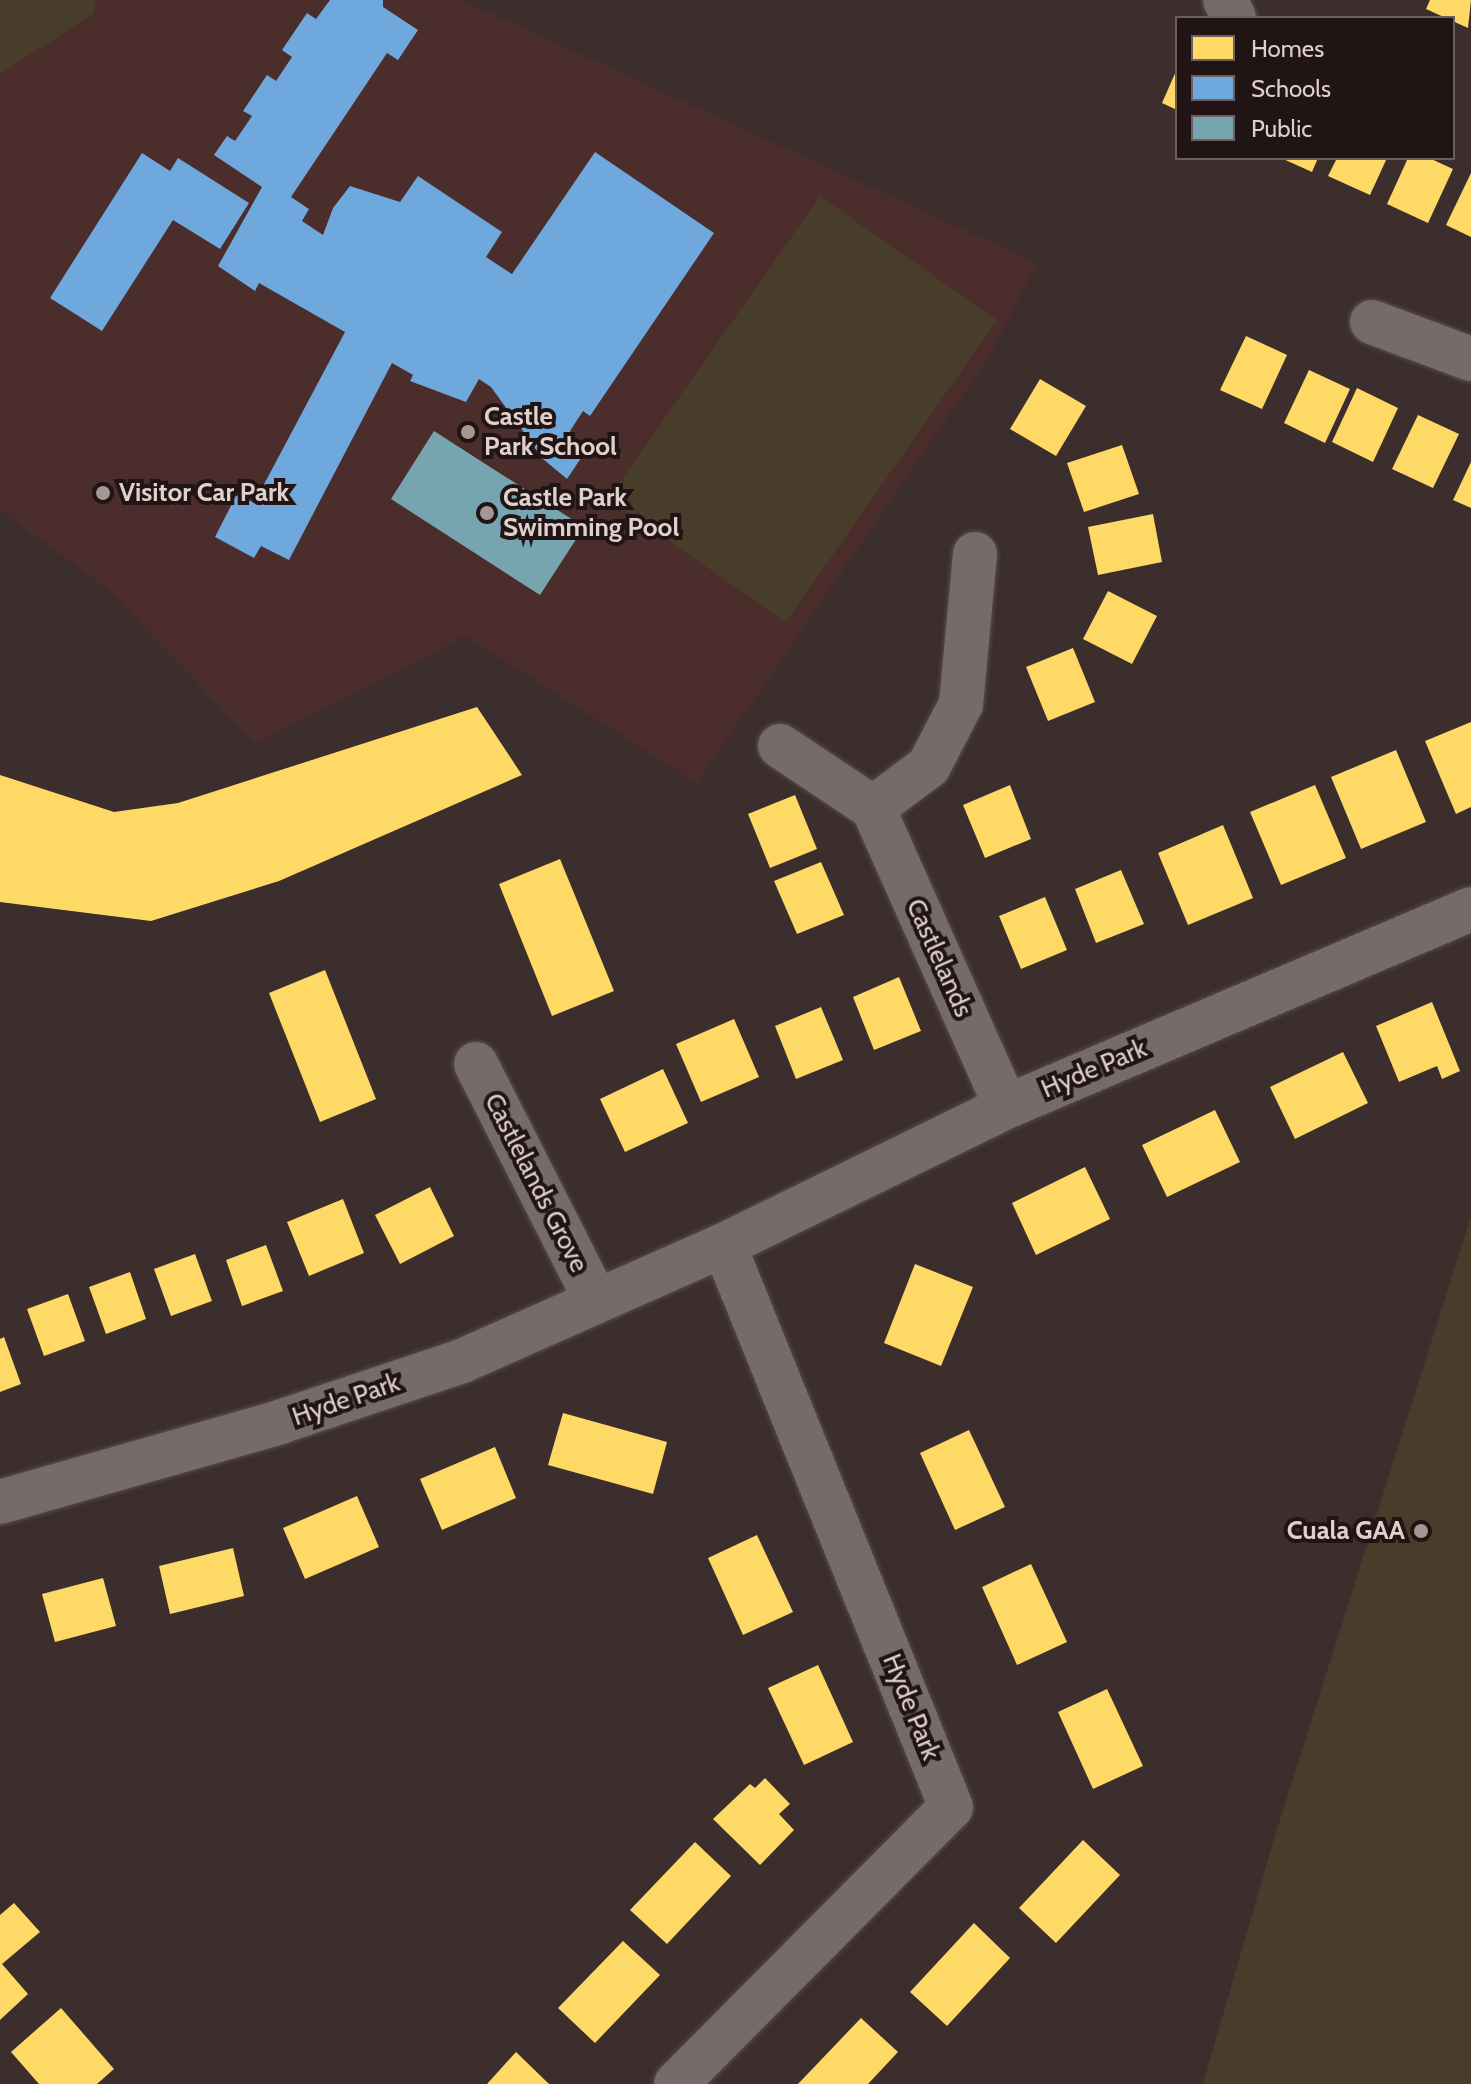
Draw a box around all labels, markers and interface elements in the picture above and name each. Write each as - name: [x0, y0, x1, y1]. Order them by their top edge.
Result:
- legend: [1175, 16, 1455, 160]
- text: Homes: [1251, 34, 1324, 63]
- text: Schools: [1251, 74, 1331, 103]
- text: Public: [1251, 114, 1312, 143]
- place label: Castle Park School: [484, 401, 617, 462]
- marker: Castle Park School: [459, 423, 477, 441]
- place label: Visitor Car Park: [119, 477, 289, 509]
- place label: Castle Park Swimming Pool: [503, 482, 679, 544]
- marker: Visitor Car Park: [94, 484, 112, 502]
- marker: Castle Park Swimming Pool: [478, 504, 496, 522]
- street label: Castlelands: [899, 894, 979, 1022]
- street label: Hyde Park: [1037, 1033, 1151, 1105]
- street label: Castlelands Grove: [477, 1088, 595, 1278]
- street label: Hyde Park: [288, 1367, 404, 1433]
- place label: Cuala GAA: [1287, 1515, 1405, 1547]
- marker: Cuala GAA: [1412, 1522, 1430, 1540]
- street label: Hyde Park: [876, 1649, 946, 1765]

